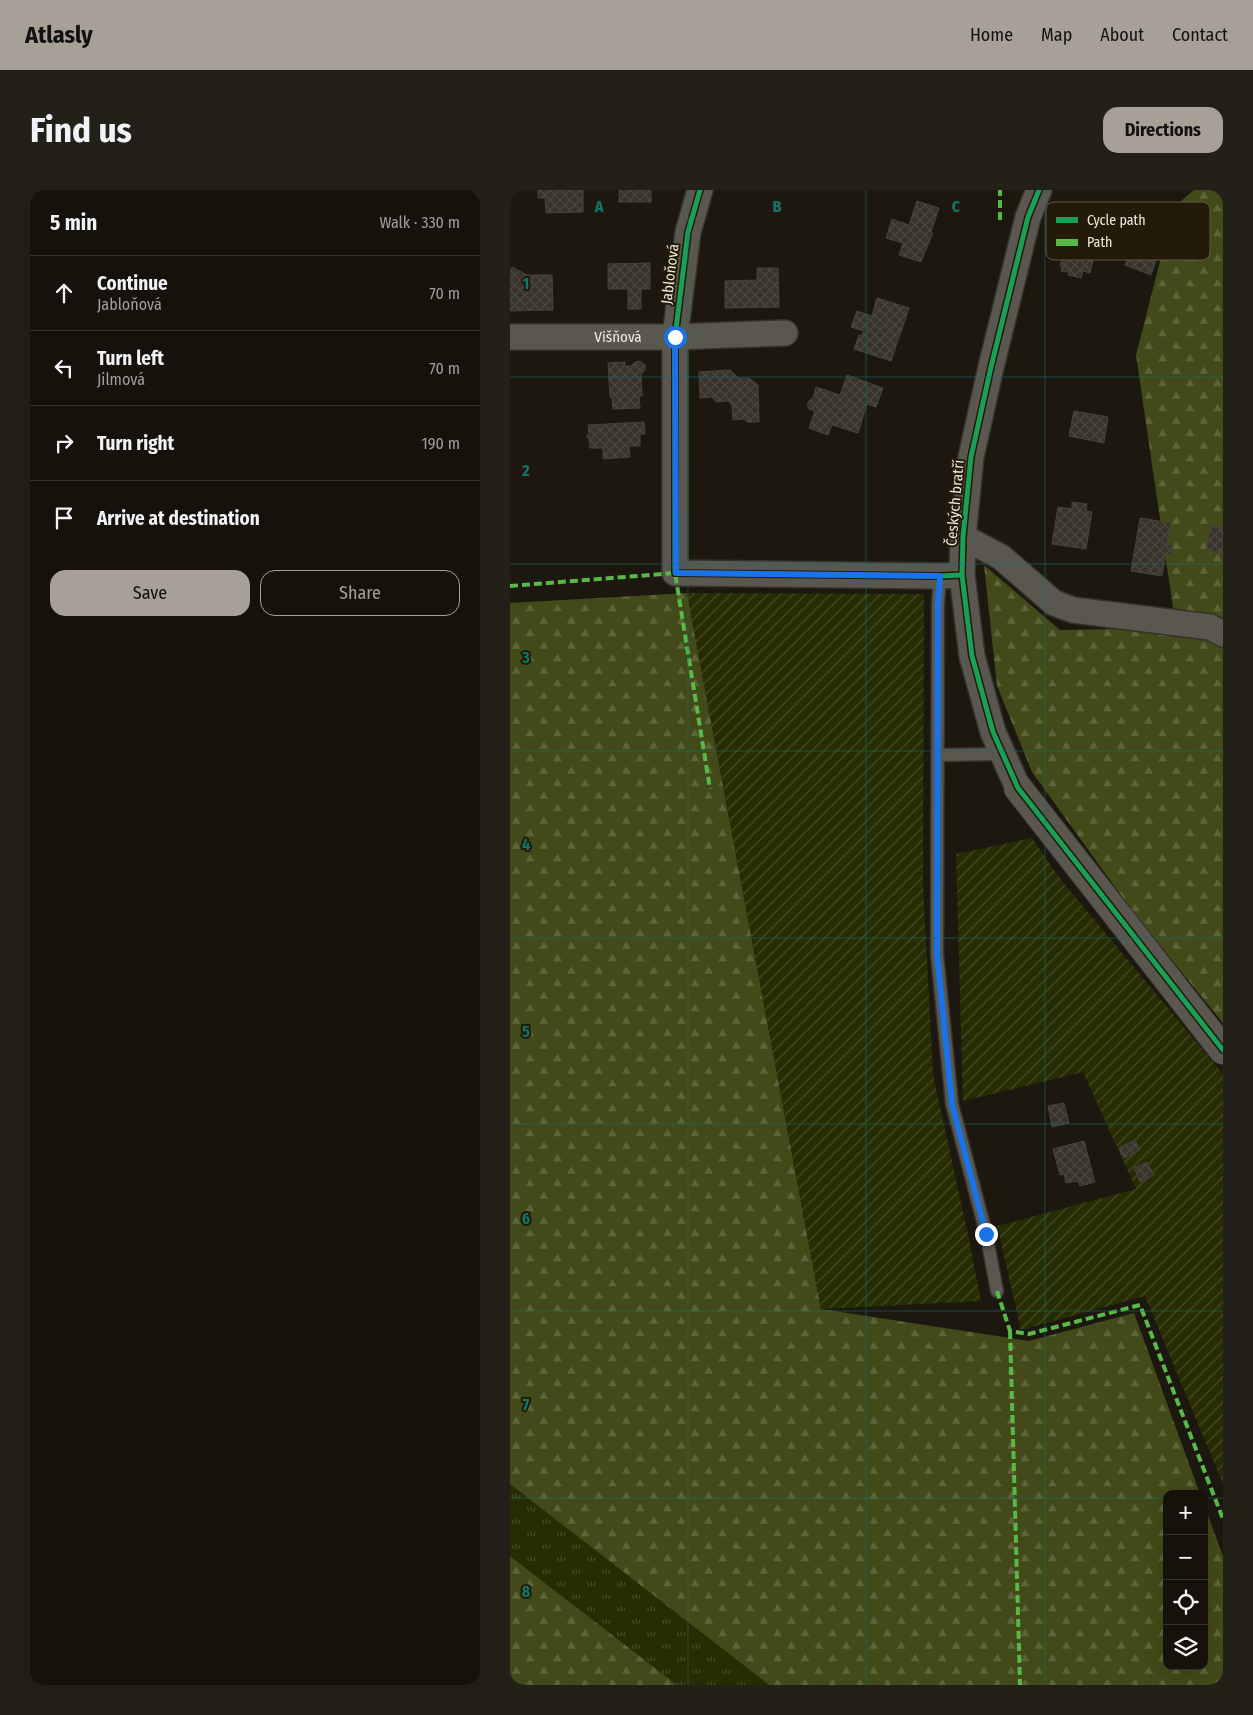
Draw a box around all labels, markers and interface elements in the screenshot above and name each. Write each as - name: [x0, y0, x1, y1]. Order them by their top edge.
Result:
- text: Atlasly: [25, 21, 93, 49]
- text: Home: [970, 24, 1013, 46]
- text: Map: [1041, 24, 1072, 46]
- text: About: [1100, 24, 1144, 46]
- text: Contact: [1172, 24, 1228, 46]
- button: Directions: [1103, 107, 1223, 153]
- text: Find us: [30, 109, 132, 151]
- text: A: [594, 197, 604, 216]
- text: B: [773, 197, 782, 216]
- text: C: [952, 197, 961, 216]
- legend: [1046, 202, 1210, 260]
- text: 5 min: [50, 210, 97, 236]
- text: Cycle path: [1087, 212, 1146, 229]
- text: Walk · 330 m: [379, 213, 460, 232]
- text: Path: [1087, 234, 1112, 251]
- street label: Jabloňová: [657, 243, 683, 305]
- text: Continue: [97, 272, 168, 295]
- text: 1: [523, 274, 529, 293]
- icon: ahead: [50, 279, 78, 307]
- text: 70 m: [429, 284, 460, 303]
- text: Jabloňová: [97, 295, 162, 314]
- route start: [664, 326, 687, 349]
- street label: Višňová: [594, 328, 642, 346]
- text: Turn left: [97, 347, 164, 370]
- icon: left: [50, 354, 78, 382]
- text: 70 m: [429, 359, 460, 378]
- text: Jilmová: [97, 370, 145, 389]
- icon: right: [50, 429, 78, 457]
- text: Turn right: [97, 432, 174, 455]
- text: 190 m: [422, 434, 460, 453]
- street label: Českých bratří: [942, 459, 968, 547]
- text: 2: [521, 461, 530, 480]
- icon: arrive: [50, 504, 78, 532]
- text: Arrive at destination: [97, 507, 260, 530]
- button: Save: [50, 570, 250, 616]
- button: Share: [260, 570, 460, 616]
- text: 3: [521, 648, 530, 667]
- text: 4: [522, 835, 530, 854]
- text: 5: [522, 1022, 530, 1041]
- text: 6: [522, 1209, 530, 1228]
- route end: [975, 1223, 998, 1246]
- text: 7: [523, 1395, 530, 1414]
- map controls: [1163, 1490, 1208, 1670]
- button: +: [1163, 1490, 1208, 1535]
- button: −: [1163, 1535, 1208, 1580]
- button: locate: [1163, 1580, 1208, 1625]
- text: 8: [522, 1582, 531, 1601]
- button: layers: [1163, 1625, 1208, 1670]

